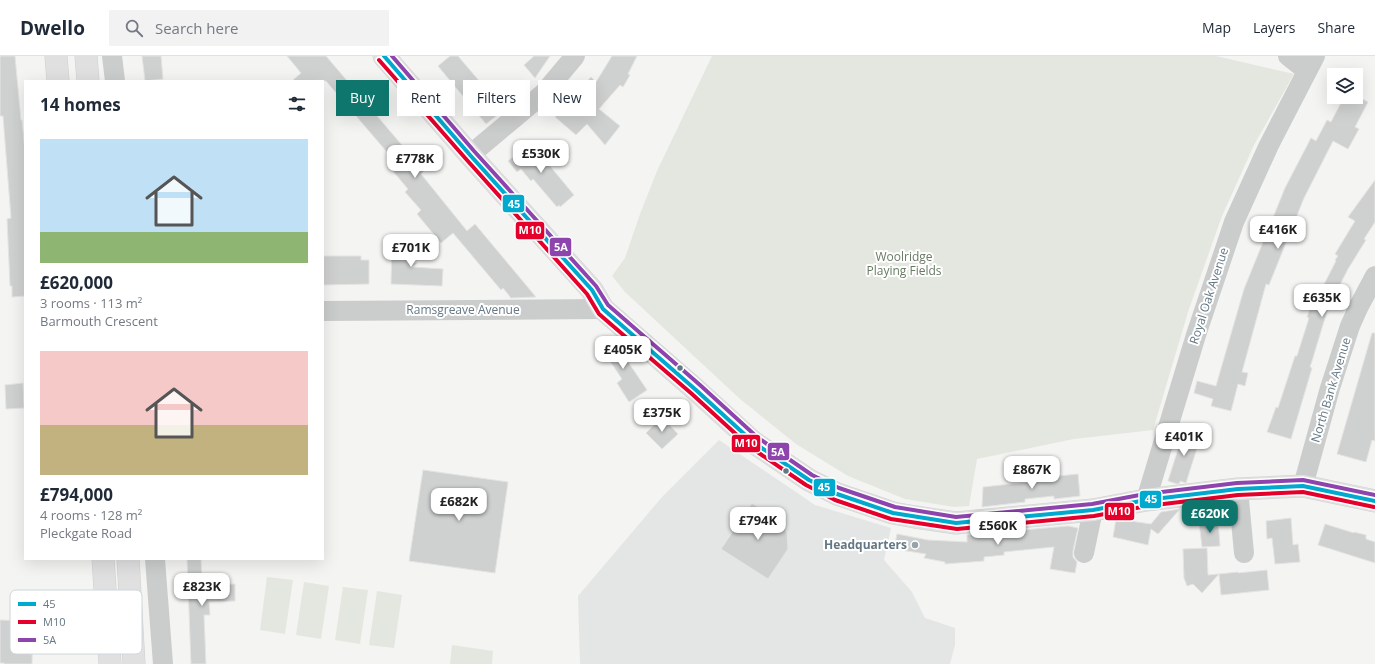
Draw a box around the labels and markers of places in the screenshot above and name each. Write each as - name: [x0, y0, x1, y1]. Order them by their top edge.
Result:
- pin: £530K: [513, 140, 569, 174]
- pin: £778K: [387, 145, 443, 179]
- pin: £416K: [1250, 216, 1306, 250]
- pin: £701K: [383, 234, 439, 268]
- pin: £635K: [1294, 284, 1350, 318]
- pin: £405K: [595, 336, 651, 370]
- unlabelled marker: [675, 363, 685, 373]
- pin: £375K: [634, 399, 690, 433]
- pin: £401K: [1156, 423, 1212, 457]
- pin: £867K: [1004, 456, 1060, 490]
- unlabelled marker: [781, 466, 791, 476]
- pin: £682K: [431, 488, 487, 522]
- pin: £620K: [1182, 500, 1238, 534]
- pin: £794K: [730, 507, 786, 541]
- pin: £560K: [970, 512, 1026, 546]
- place label: Headquarters: [824, 536, 907, 553]
- marker: Headquarters: [910, 540, 920, 550]
- pin: £823K: [174, 573, 230, 607]

